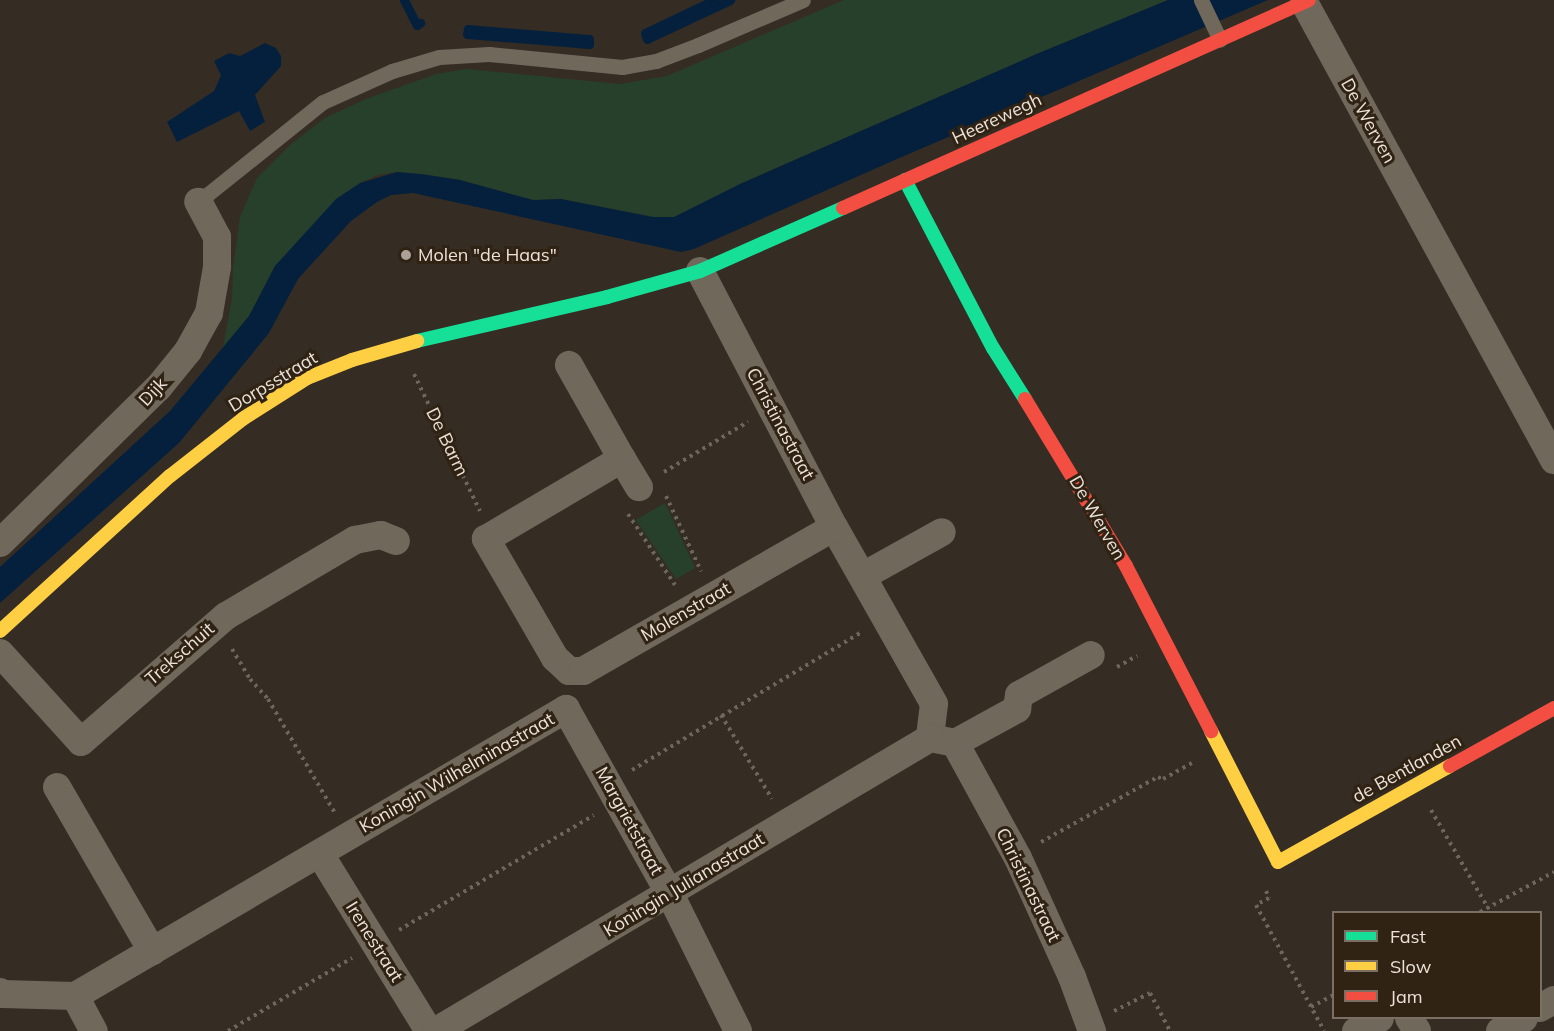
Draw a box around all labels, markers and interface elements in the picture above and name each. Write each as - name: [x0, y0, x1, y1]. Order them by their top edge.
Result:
- street label: De Werven: [1336, 75, 1400, 167]
- street label: Heerewegh: [949, 89, 1045, 149]
- place label: Molen "de Haas": [418, 244, 557, 266]
- marker: Molen "de Haas": [399, 248, 413, 262]
- street label: Dorpsstraat: [225, 347, 321, 417]
- street label: Christinastraat: [741, 364, 819, 484]
- street label: Dijk: [134, 373, 172, 411]
- street label: De Barm: [421, 404, 473, 480]
- street label: De Werven: [1064, 472, 1130, 564]
- street label: Molenstraat: [637, 578, 735, 646]
- street label: Trekschuit: [141, 618, 219, 690]
- street label: Koningin Wilhelminastraat: [356, 708, 558, 838]
- street label: de Bentlanden: [1349, 730, 1465, 808]
- street label: Margrietstraat: [590, 763, 668, 879]
- street label: Christinastraat: [991, 825, 1065, 945]
- street label: Koningin Julianastraat: [600, 828, 768, 942]
- street label: Irenestraat: [341, 898, 407, 986]
- legend: [1332, 911, 1542, 1019]
- text: Fast: [1390, 925, 1426, 948]
- text: Slow: [1390, 955, 1431, 978]
- text: Jam: [1390, 985, 1423, 1008]

